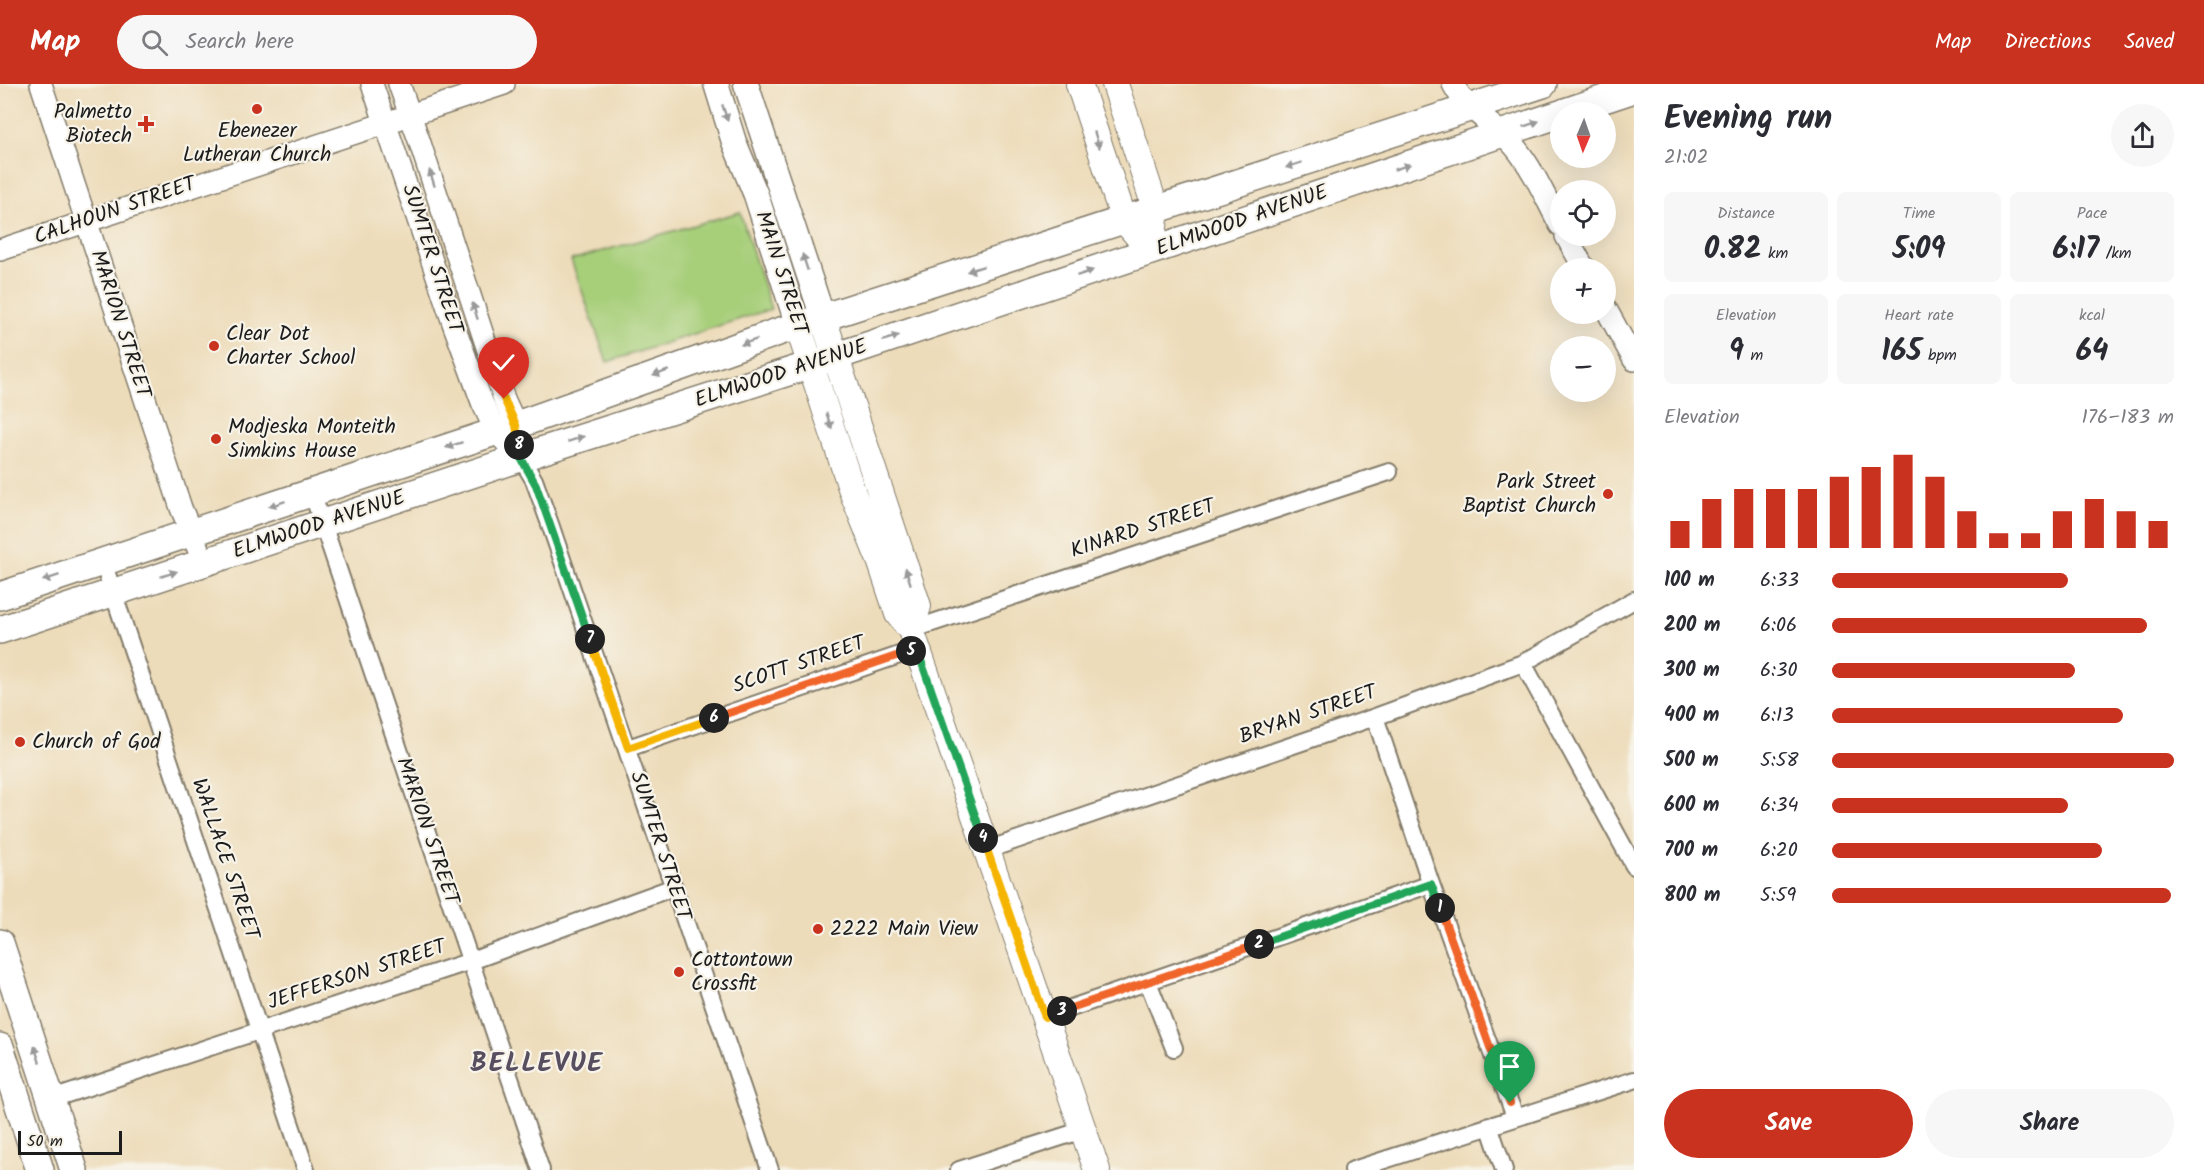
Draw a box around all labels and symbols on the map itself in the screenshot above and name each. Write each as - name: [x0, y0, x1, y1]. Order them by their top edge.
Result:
- place label: Palmetto Biotech: [54, 96, 132, 153]
- marker: Ebenezer Lutheran Church: [250, 102, 264, 116]
- north arrow: [1550, 102, 1616, 168]
- one-way arrow: [721, 104, 730, 122]
- marker: Palmetto Biotech: [137, 115, 155, 133]
- place label: Ebenezer Lutheran Church: [183, 115, 331, 172]
- one-way arrow: [1522, 119, 1540, 128]
- one-way arrow: [1093, 131, 1102, 149]
- one-way arrow: [1285, 161, 1303, 170]
- one-way arrow: [1393, 162, 1411, 171]
- street label: CALHOUN STREET: [30, 167, 202, 254]
- one-way arrow: [427, 169, 436, 187]
- street label: ELMWOOD AVENUE: [1152, 176, 1333, 266]
- street label: SUMTER STREET: [392, 180, 472, 339]
- street label: MAIN STREET: [745, 207, 817, 341]
- street label: MARION STREET: [81, 246, 160, 404]
- one-way arrow: [799, 253, 809, 271]
- one-way arrow: [966, 265, 984, 274]
- one-way arrow: [1076, 268, 1094, 278]
- one-way arrow: [470, 302, 479, 320]
- place label: Clear Dot Charter School: [226, 318, 356, 375]
- street label: ELMWOOD AVENUE: [690, 330, 872, 417]
- one-way arrow: [882, 333, 900, 342]
- pin: [478, 337, 529, 399]
- one-way arrow: [740, 338, 758, 348]
- marker: Clear Dot Charter School: [207, 339, 221, 353]
- one-way arrow: [652, 369, 670, 379]
- place label: Modjeska Monteith Simkins House: [228, 411, 396, 468]
- one-way arrow: [824, 412, 834, 430]
- pin: 8: [504, 430, 534, 460]
- marker: Modjeska Monteith Simkins House: [209, 432, 223, 446]
- one-way arrow: [567, 434, 585, 444]
- one-way arrow: [445, 441, 463, 451]
- place label: Park Street Baptist Church: [1463, 466, 1597, 523]
- street label: ELMWOOD AVENUE: [228, 481, 410, 568]
- marker: Park Street Baptist Church: [1601, 487, 1615, 501]
- street label: KINARD STREET: [1066, 489, 1221, 568]
- one-way arrow: [268, 500, 286, 509]
- one-way arrow: [903, 567, 912, 585]
- one-way arrow: [160, 569, 178, 578]
- one-way arrow: [42, 574, 60, 584]
- pin: 7: [575, 624, 605, 654]
- street label: SCOTT STREET: [728, 626, 871, 703]
- pin: 5: [896, 636, 926, 666]
- street label: BRYAN STREET: [1235, 675, 1383, 754]
- pin: 6: [699, 703, 729, 733]
- place label: Church of God: [32, 726, 161, 759]
- marker: Church of God: [13, 735, 27, 749]
- street label: MARION STREET: [386, 753, 468, 911]
- street label: SUMTER STREET: [620, 767, 700, 926]
- street label: WALLACE STREET: [182, 774, 269, 946]
- pin: 4: [968, 823, 998, 853]
- pin: 1: [1425, 893, 1455, 923]
- place label: 2222 Main View: [830, 913, 979, 946]
- marker: 2222 Main View: [811, 922, 825, 936]
- pin: 2: [1244, 929, 1274, 959]
- street label: JEFFERSON STREET: [264, 930, 452, 1019]
- place label: Cottontown Crossfit: [691, 944, 793, 1001]
- marker: Cottontown Crossfit: [672, 965, 686, 979]
- pin: 3: [1047, 996, 1077, 1026]
- pin: [1484, 1041, 1535, 1103]
- district label: BELLEVUE: [470, 1042, 604, 1085]
- one-way arrow: [32, 1045, 41, 1063]
- scale bar: [18, 1128, 122, 1156]

